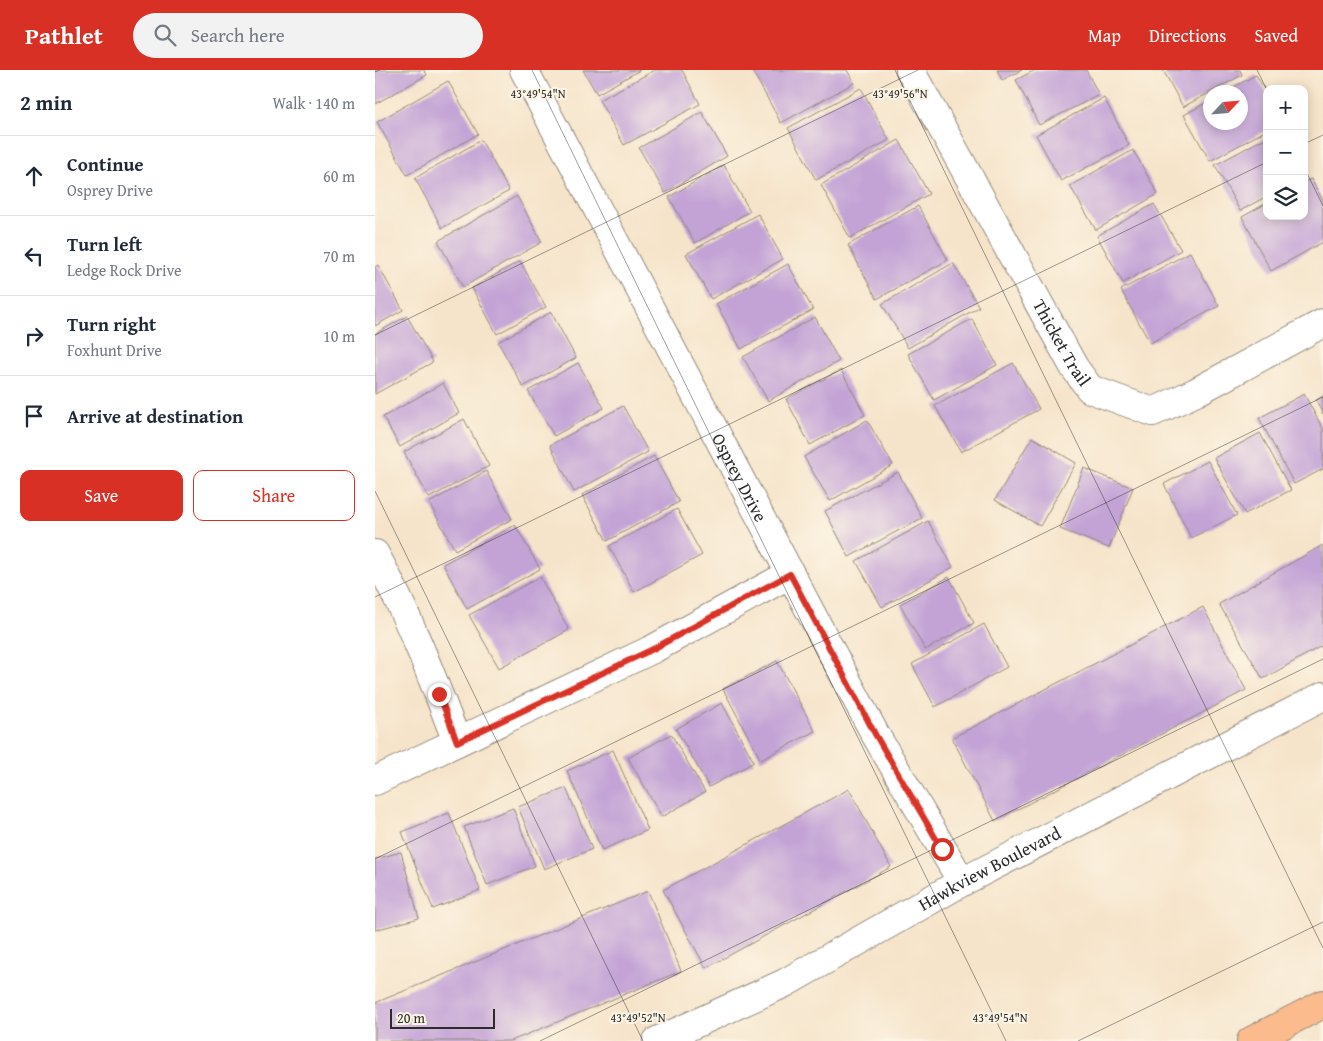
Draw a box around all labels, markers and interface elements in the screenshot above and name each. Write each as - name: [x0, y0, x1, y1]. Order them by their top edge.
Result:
- search box: [133, 13, 483, 58]
- text: Pathlet: [25, 18, 103, 53]
- icon: search: [151, 21, 179, 49]
- text: Search here: [191, 21, 285, 49]
- text: Map: [1088, 22, 1121, 49]
- text: Directions: [1149, 22, 1226, 49]
- text: Saved: [1254, 22, 1298, 49]
- text: 43°49'54"N: [510, 85, 566, 102]
- text: 43°49'56"N: [872, 85, 928, 102]
- north arrow: [1203, 85, 1248, 130]
- map controls: [1263, 85, 1308, 220]
- button: +: [1263, 85, 1308, 130]
- text: 2 min: [20, 87, 72, 118]
- text: Walk · 140 m: [272, 91, 355, 115]
- button: −: [1263, 130, 1308, 175]
- text: Continue: [67, 150, 144, 178]
- icon: ahead: [20, 162, 48, 190]
- text: 60 m: [323, 164, 355, 188]
- button: layers: [1263, 175, 1308, 220]
- text: Osprey Drive: [67, 178, 153, 202]
- text: Turn left: [67, 230, 142, 258]
- icon: left: [20, 242, 48, 270]
- text: 70 m: [323, 244, 355, 268]
- text: Ledge Rock Drive: [67, 258, 182, 282]
- street label: Thicket Trail: [1026, 294, 1098, 392]
- text: Turn right: [67, 310, 156, 338]
- icon: right: [20, 322, 48, 350]
- text: 10 m: [323, 324, 355, 348]
- text: Foxhunt Drive: [67, 338, 162, 362]
- icon: arrive: [20, 402, 48, 430]
- text: Arrive at destination: [67, 402, 243, 430]
- street label: Osprey Drive: [705, 428, 774, 526]
- button: Save: [20, 470, 183, 521]
- button: Share: [193, 470, 355, 521]
- route end: [428, 683, 451, 706]
- street label: Hawkview Boulevard: [913, 819, 1066, 917]
- route start: [931, 838, 954, 861]
- scale bar: [390, 1006, 495, 1029]
- text: 20 m: [397, 1008, 425, 1028]
- text: 43°49'52"N: [610, 1009, 666, 1026]
- text: 43°49'54"N: [972, 1009, 1028, 1026]

